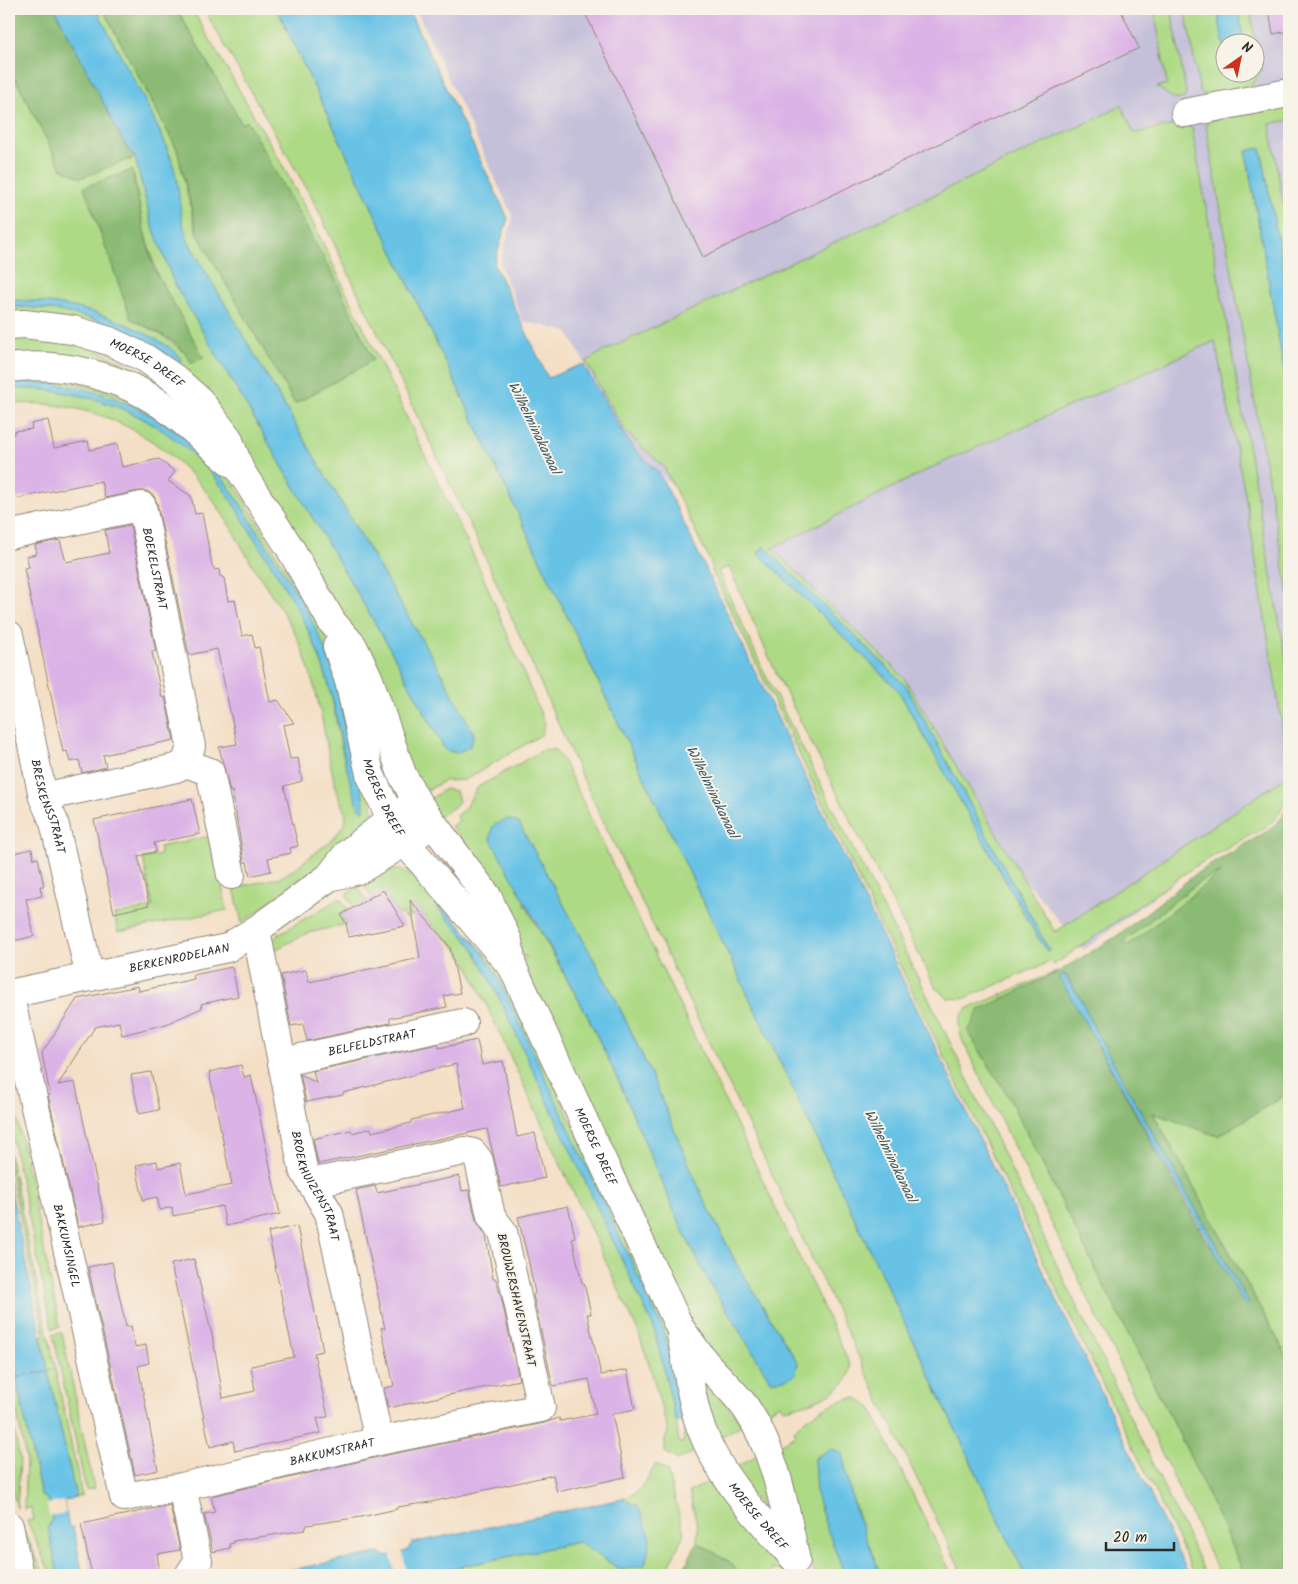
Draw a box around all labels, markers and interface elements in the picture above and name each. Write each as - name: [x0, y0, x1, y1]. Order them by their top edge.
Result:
- north arrow: [1216, 32, 1266, 82]
- text: N: [1237, 36, 1256, 60]
- street label: MOERSE DREEF: [107, 333, 190, 394]
- water label: Wilhelminakanaal: [502, 378, 567, 480]
- street label: BOEKELSTRAAT: [137, 526, 173, 613]
- water label: Wilhelminakanaal: [680, 742, 745, 844]
- street label: MOERSE DREEF: [357, 757, 410, 842]
- street label: BRESKENSSTRAAT: [26, 758, 71, 857]
- street label: BERKENRODELAAN: [127, 938, 231, 978]
- street label: BELFELDSTRAAT: [326, 1024, 419, 1061]
- street label: MOERSE DREEF: [569, 1104, 623, 1190]
- water label: Wilhelminakanaal: [858, 1106, 923, 1208]
- street label: BROEKHUIZENSTRAAT: [286, 1129, 345, 1245]
- street label: BAKKUMSINGEL: [48, 1202, 85, 1289]
- street label: BROUWERSHAVENSTRAAT: [491, 1231, 541, 1370]
- street label: BAKKUMSTRAAT: [288, 1432, 378, 1471]
- street label: MOERSE DREEF: [724, 1478, 794, 1556]
- scale bar: [1106, 1519, 1173, 1551]
- text: 20 m: [1113, 1526, 1147, 1550]

